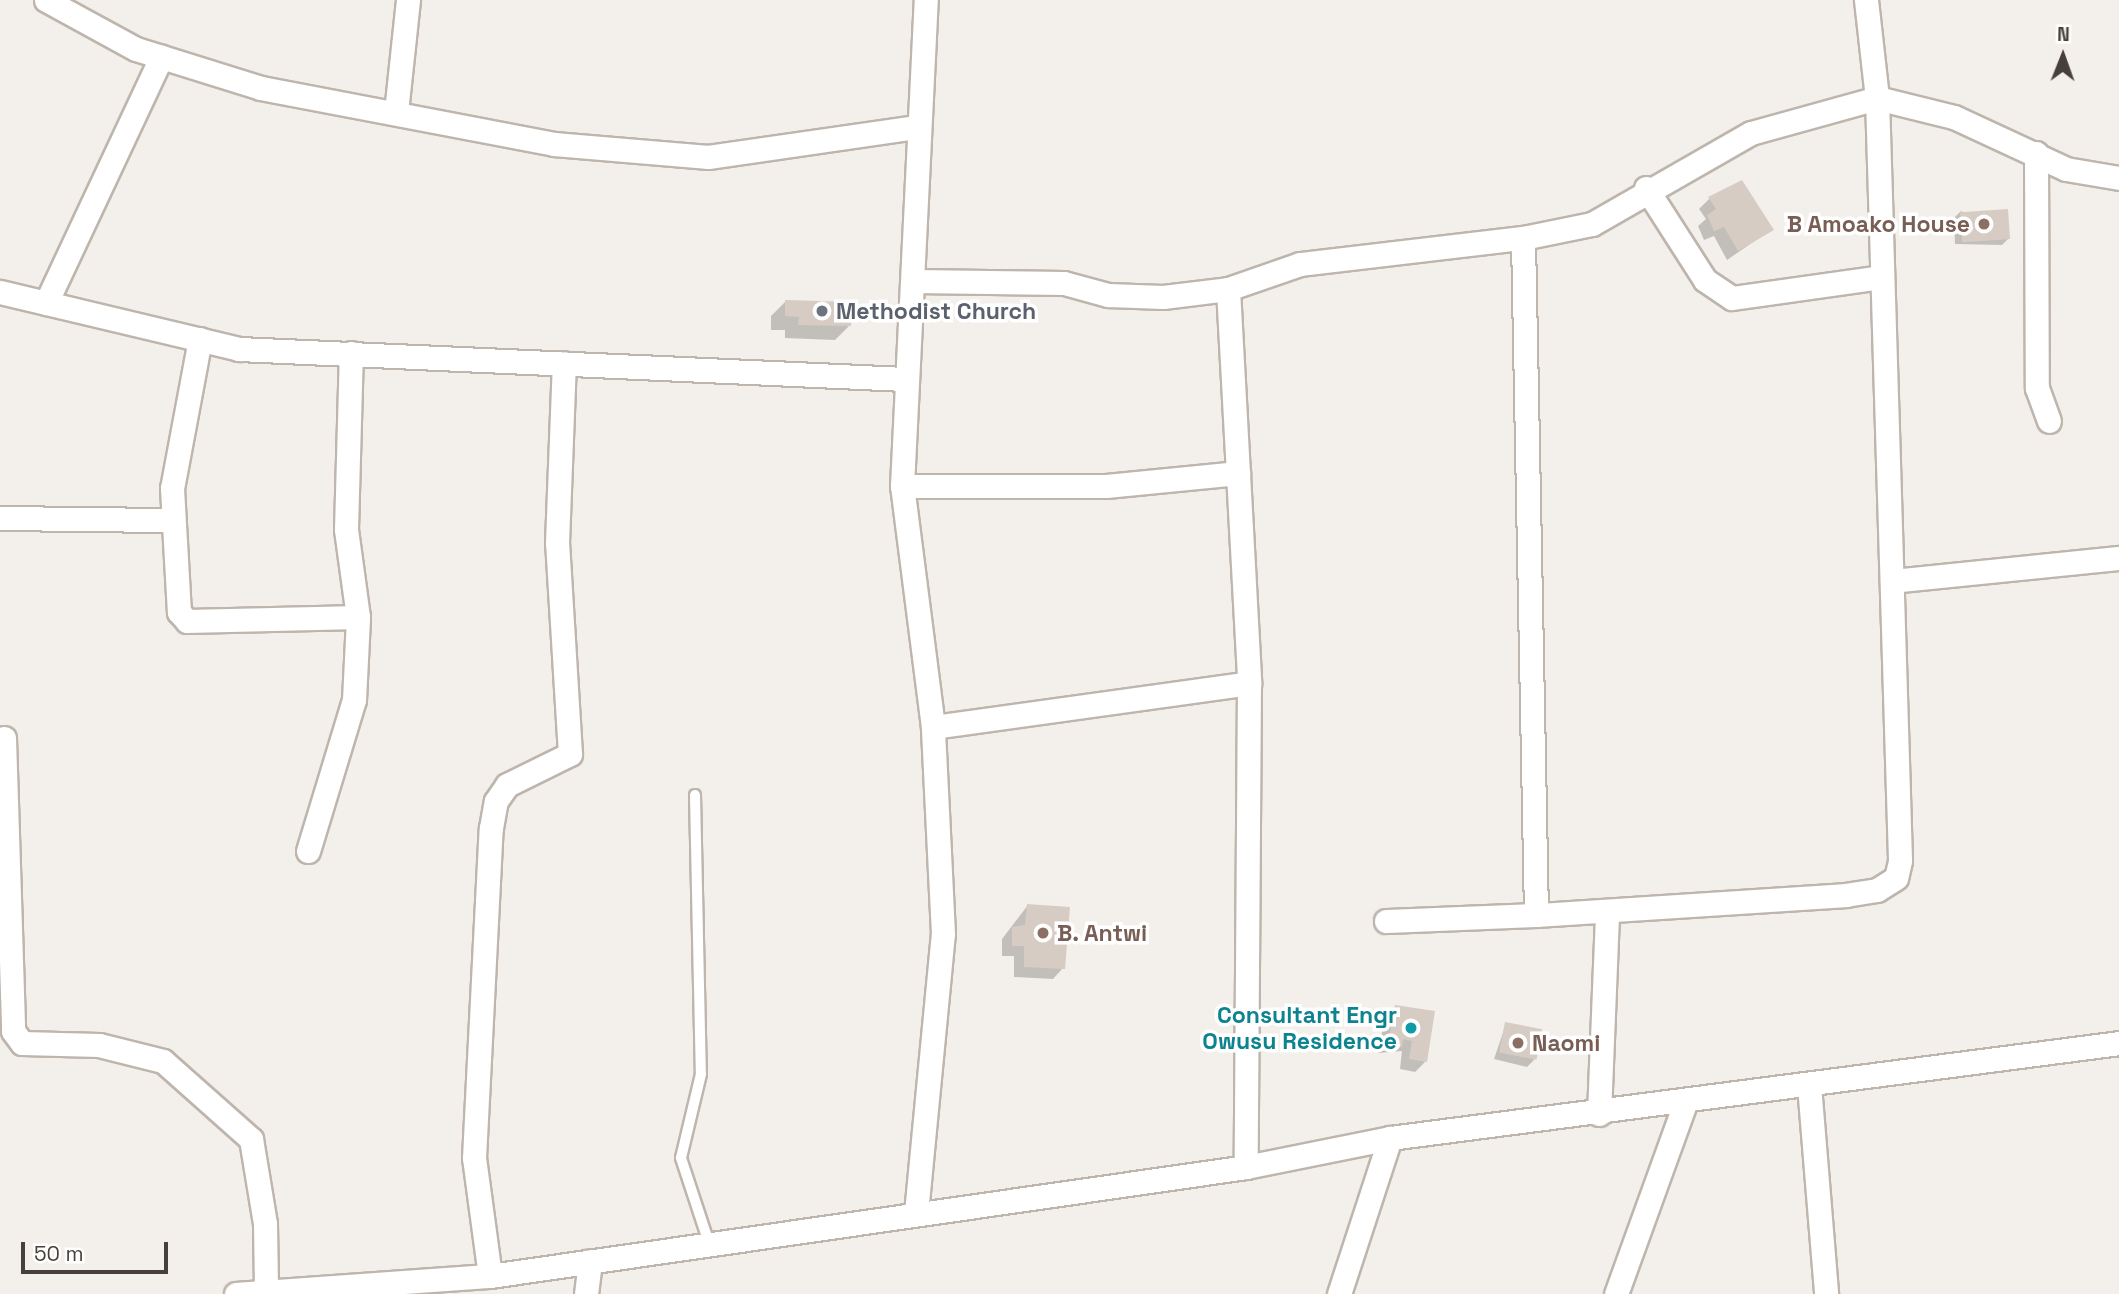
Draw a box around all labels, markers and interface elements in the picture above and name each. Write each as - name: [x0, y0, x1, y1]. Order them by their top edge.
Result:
- north arrow: [2028, 21, 2098, 91]
- text: N: [2057, 22, 2070, 47]
- place label: B Amoako House: [1786, 210, 1970, 238]
- marker: B Amoako House: [1976, 216, 1992, 232]
- place label: Methodist Church: [836, 297, 1036, 325]
- marker: Methodist Church: [814, 303, 830, 319]
- place label: B. Antwi: [1057, 919, 1148, 947]
- marker: B. Antwi: [1035, 925, 1051, 941]
- place label: Consultant Engr Owusu Residence: [1202, 1001, 1397, 1055]
- marker: Consultant Engr Owusu Residence: [1403, 1020, 1419, 1036]
- place label: Naomi: [1532, 1029, 1600, 1057]
- marker: Naomi: [1510, 1035, 1526, 1051]
- scale bar: [24, 1228, 172, 1272]
- text: 50 m: [34, 1240, 84, 1267]

